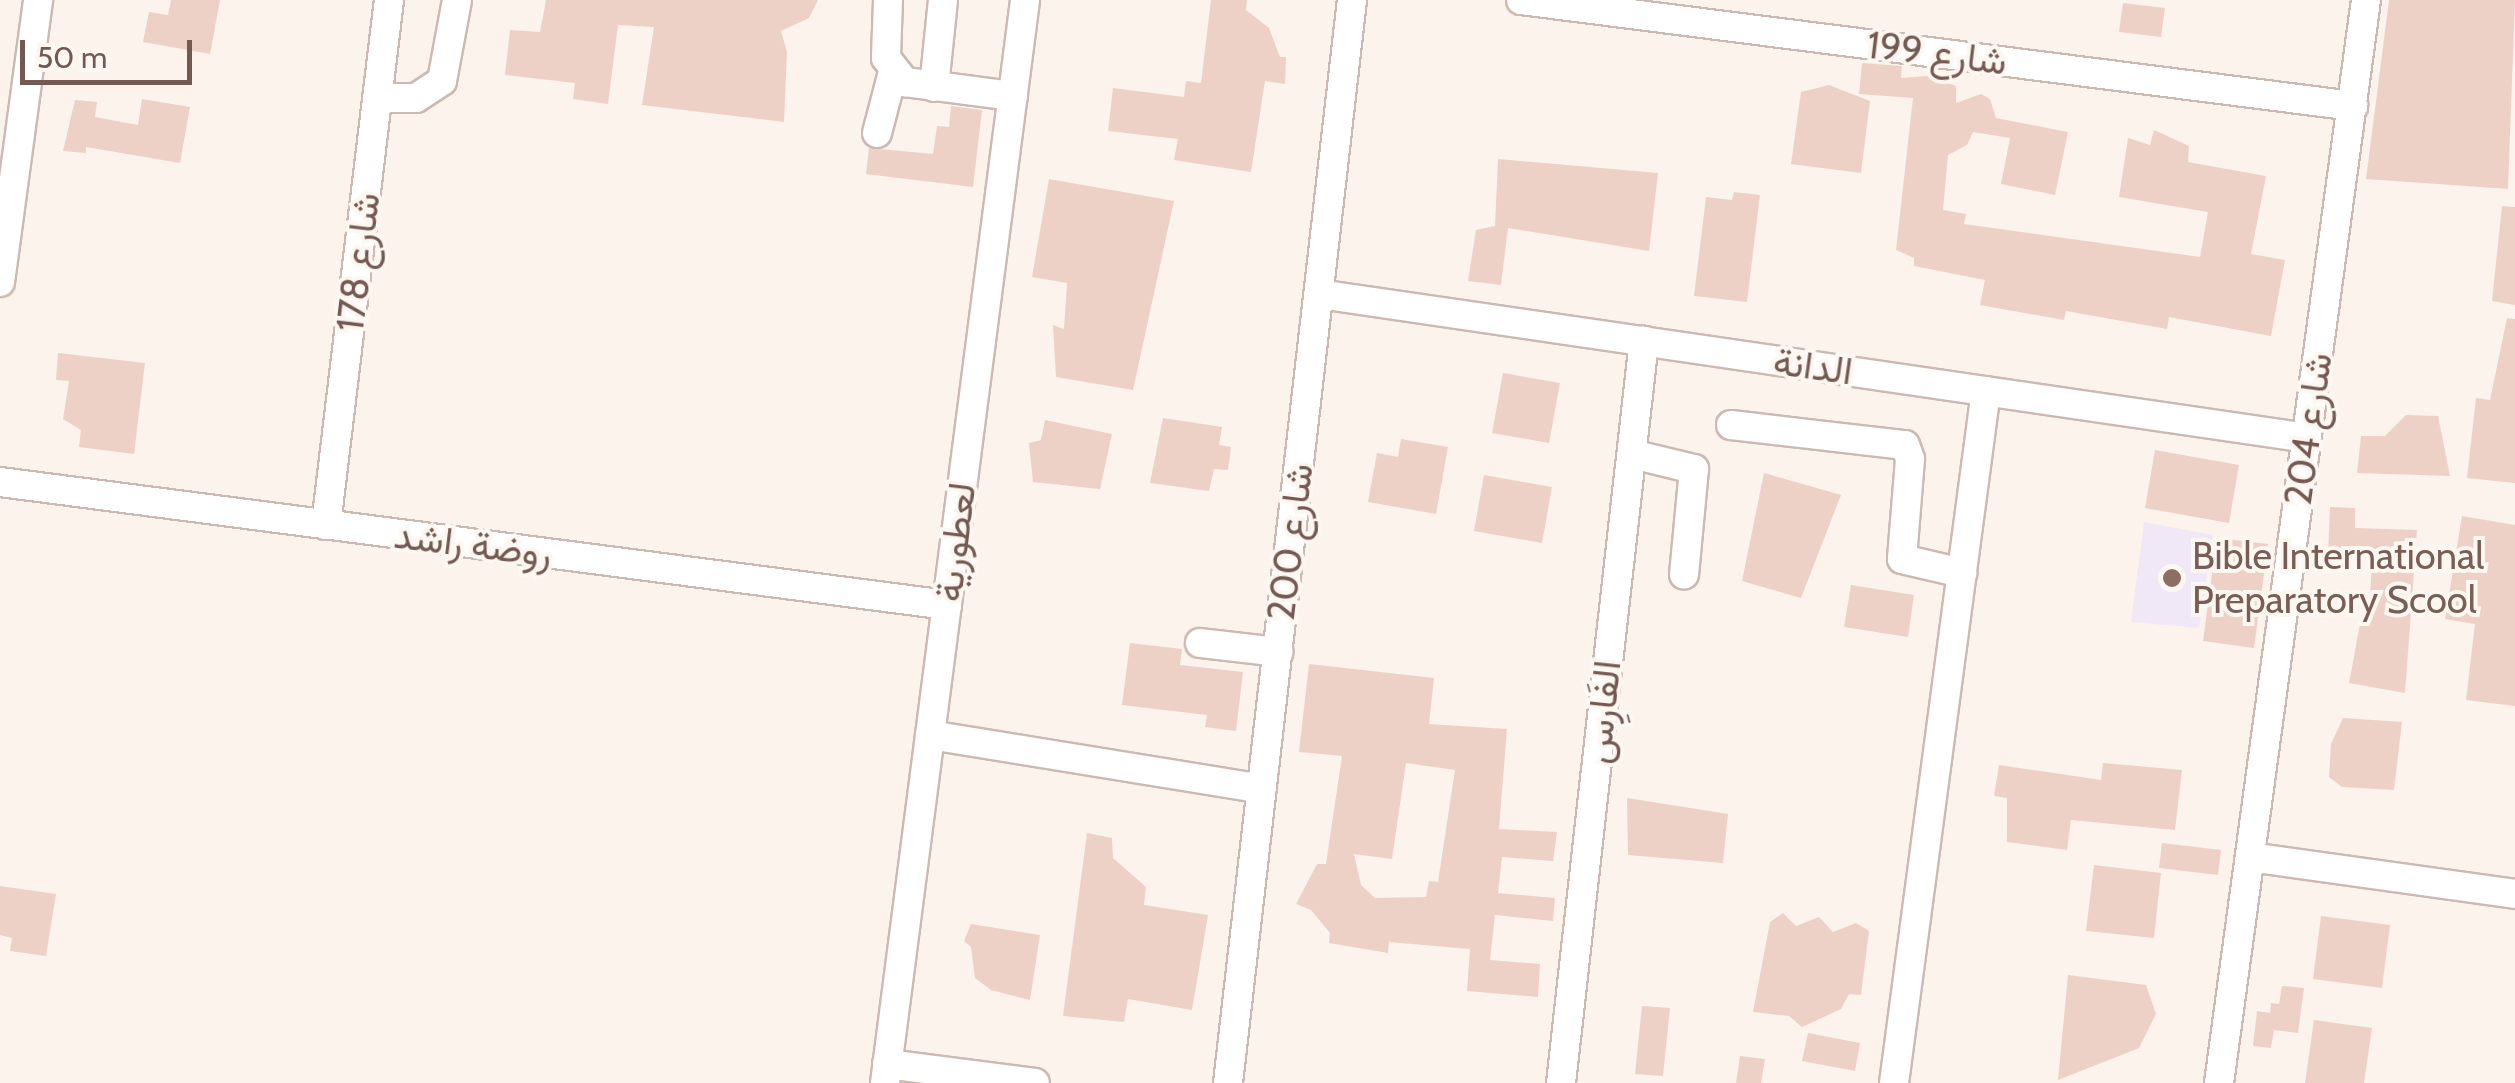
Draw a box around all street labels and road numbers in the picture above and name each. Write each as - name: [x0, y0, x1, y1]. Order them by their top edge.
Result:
- street label: شارع 199: [1864, 22, 2010, 84]
- street label: شارع 178: [327, 190, 389, 334]
- street label: الدانة: [1771, 338, 1855, 394]
- street label: شارع 204: [2275, 350, 2341, 508]
- street label: شارع 200: [1258, 461, 1322, 623]
- street label: لعطورية: [925, 480, 985, 604]
- street label: روضة راشد: [391, 512, 555, 576]
- street label: الفَارِس: [1574, 658, 1630, 766]

